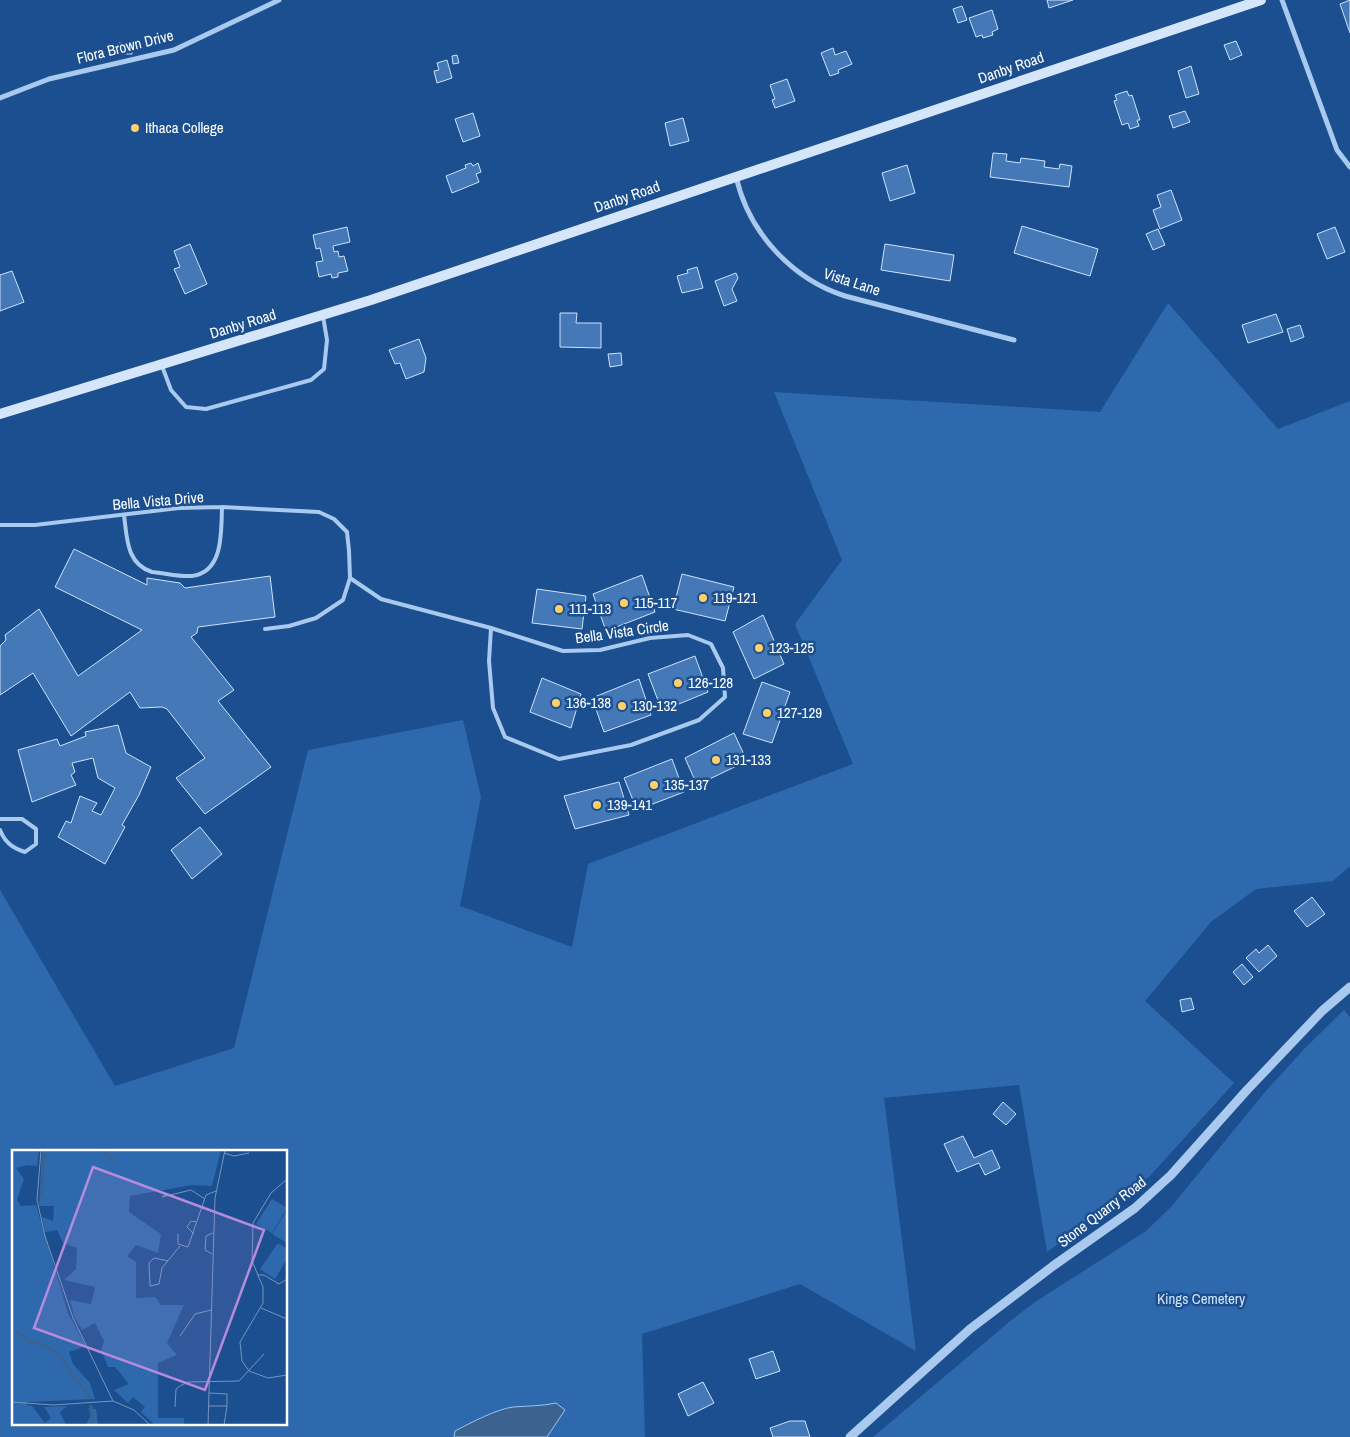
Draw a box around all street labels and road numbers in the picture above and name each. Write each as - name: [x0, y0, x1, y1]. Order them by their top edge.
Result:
- street label: Flora Brown Drive: [74, 24, 176, 69]
- street label: Danby Road: [975, 46, 1047, 89]
- street label: Danby Road: [591, 175, 663, 218]
- street label: Vista Lane: [821, 262, 883, 301]
- street label: Danby Road: [207, 303, 279, 344]
- street label: Bella Vista Drive: [112, 486, 205, 515]
- street label: Bella Vista Circle: [574, 615, 670, 648]
- street label: Stone Quarry Road: [1053, 1171, 1150, 1252]

